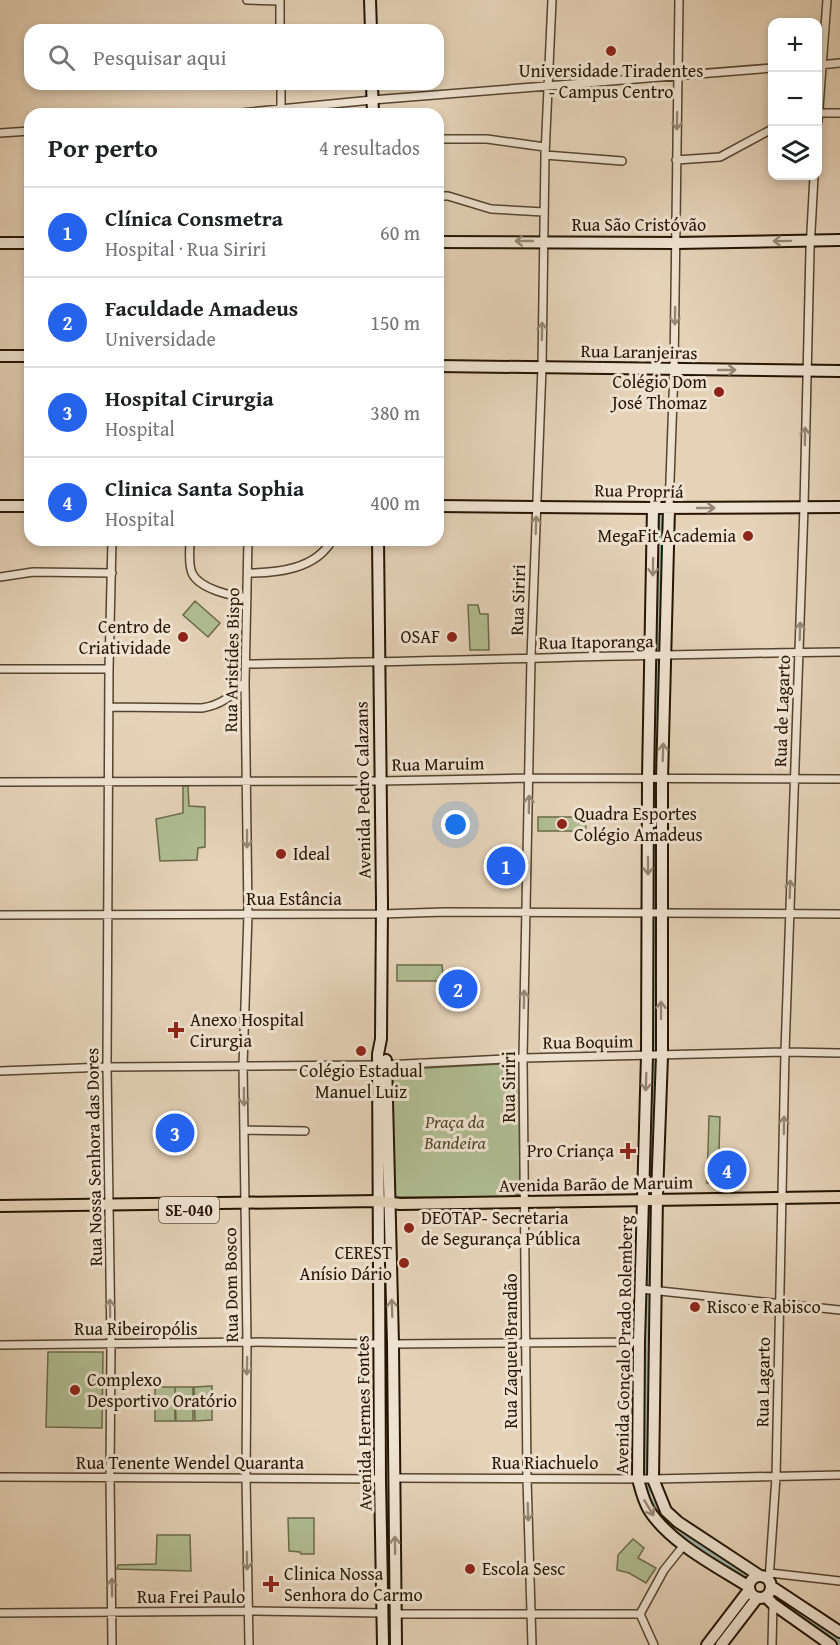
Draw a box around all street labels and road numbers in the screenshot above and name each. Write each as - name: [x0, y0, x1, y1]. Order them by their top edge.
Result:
- street label: Rua São Cristóvão: [572, 211, 706, 238]
- street label: Rua Laranjeiras: [580, 337, 698, 366]
- street label: Rua Propriá: [594, 476, 684, 505]
- street label: Rua Siriri: [503, 564, 532, 636]
- street label: Rua Aristídes Bispo: [217, 587, 246, 733]
- street label: Rua Itaporanga: [538, 627, 654, 656]
- street label: Rua de Lagarto: [766, 654, 797, 768]
- street label: Avenida Pedro Calazans: [347, 701, 378, 879]
- street label: Rua Maruim: [391, 749, 485, 778]
- street label: Rua Estância: [246, 885, 342, 912]
- street label: Rua Boquim: [542, 1027, 634, 1056]
- street label: Rua Nossa Senhora das Dores: [78, 1047, 109, 1267]
- street label: Rua Siriri: [495, 1051, 522, 1123]
- street label: Avenida Barão de Maruim: [499, 1168, 694, 1199]
- road number: SE-040: [159, 1197, 219, 1223]
- street label: Avenida Gonçalo Prado Rolemberg: [608, 1215, 639, 1475]
- street label: Rua Dom Bosco: [216, 1227, 245, 1343]
- street label: Rua Zaqueu Brandão: [497, 1273, 524, 1429]
- street label: Rua Ribeiropólis: [74, 1315, 198, 1342]
- street label: Avenida Hermes Fontes: [348, 1335, 379, 1511]
- street label: Rua Lagarto: [748, 1337, 777, 1427]
- street label: Rua Tenente Wendel Quaranta: [76, 1449, 304, 1476]
- street label: Rua Riachuelo: [492, 1449, 598, 1476]
- street label: Rua Frei Paulo: [137, 1583, 245, 1610]

